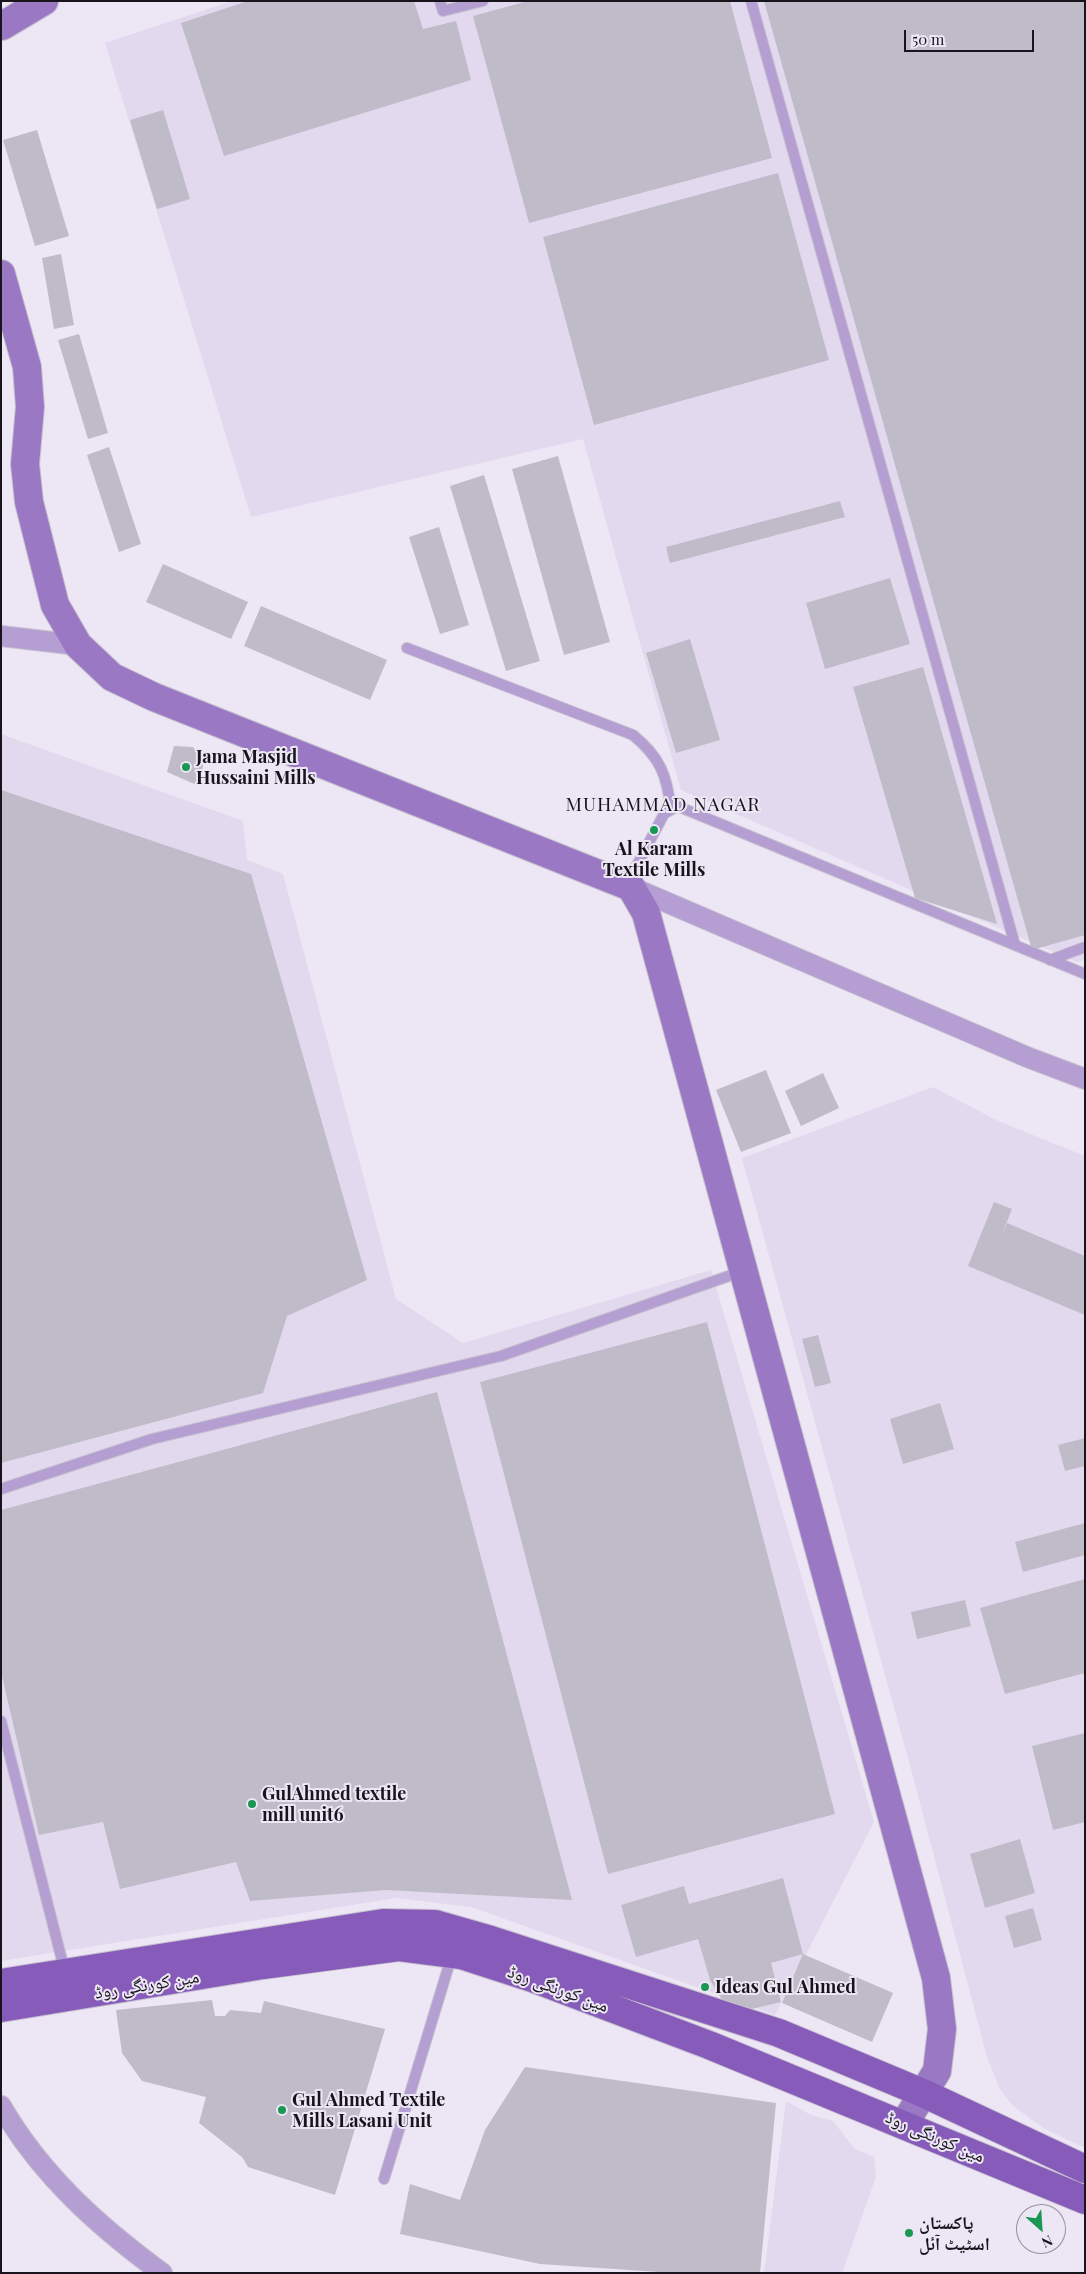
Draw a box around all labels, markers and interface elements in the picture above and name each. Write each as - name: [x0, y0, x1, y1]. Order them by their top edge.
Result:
- scale bar: [906, 20, 1036, 52]
- text: 50 m: [912, 29, 944, 49]
- place label: Jama Masjid Hussaini Mills: [196, 746, 316, 789]
- marker: Jama Masjid Hussaini Mills: [180, 761, 192, 773]
- district label: MUHAMMAD NAGAR: [564, 794, 762, 816]
- marker: Al Karam Textile Mills: [648, 824, 660, 836]
- place label: Al Karam Textile Mills: [603, 838, 705, 881]
- place label: GulAhmed textile mill unit6: [262, 1783, 406, 1826]
- marker: GulAhmed textile mill unit6: [246, 1798, 258, 1810]
- street label: مین کورنگی روڈ: [505, 1961, 611, 2017]
- street label: مین کورنگی روڈ: [93, 1966, 201, 2004]
- place label: Ideas Gul Ahmed: [715, 1976, 856, 1998]
- marker: Ideas Gul Ahmed: [699, 1981, 711, 1993]
- place label: Gul Ahmed Textile Mills Lasani Unit: [292, 2089, 445, 2132]
- marker: Gul Ahmed Textile Mills Lasani Unit: [276, 2104, 288, 2116]
- street label: مین کورنگی روڈ: [882, 2106, 988, 2168]
- north arrow: [1016, 2204, 1066, 2254]
- place label: پاکستان اسٹیٹ آئل: [919, 2212, 990, 2254]
- marker: پاکستان اسٹیٹ آئل: [903, 2227, 915, 2239]
- text: N: [1039, 2231, 1056, 2253]

